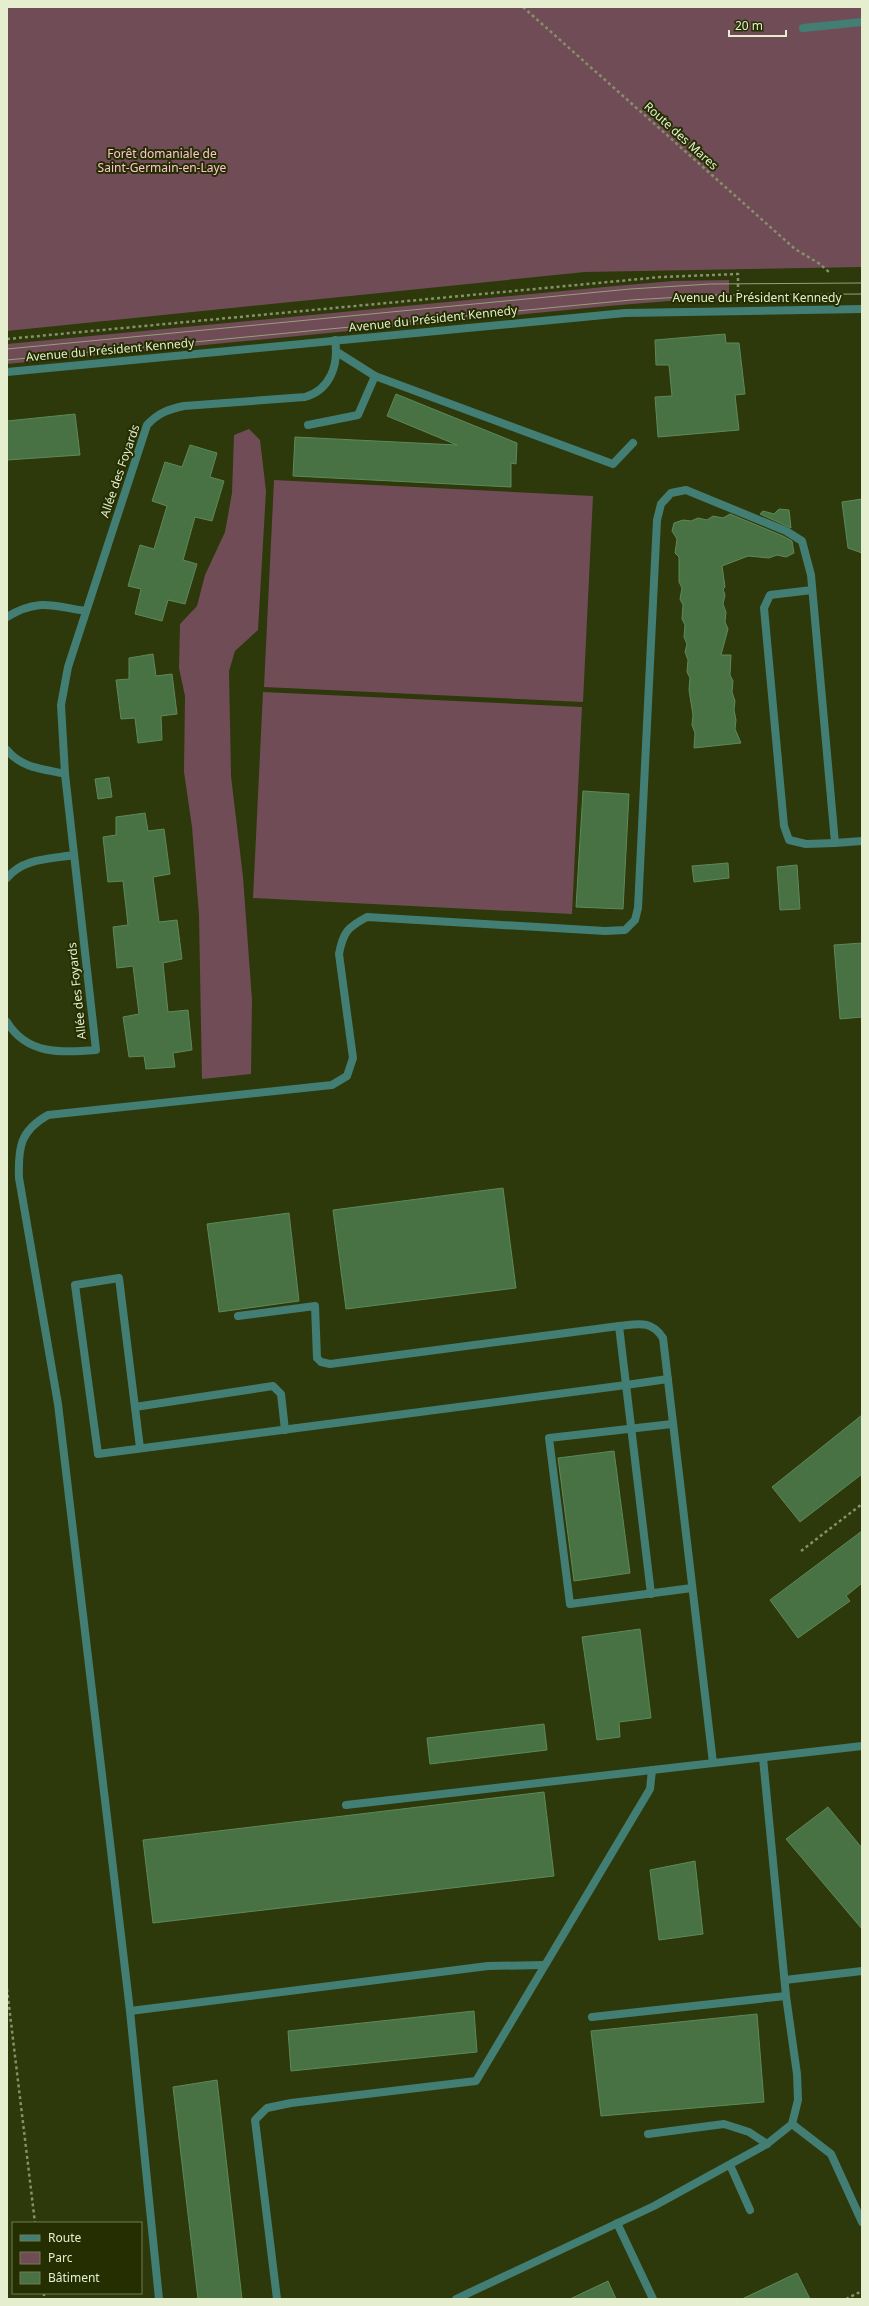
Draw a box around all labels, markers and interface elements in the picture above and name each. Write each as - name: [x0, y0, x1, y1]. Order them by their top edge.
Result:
- scale bar: [729, 12, 786, 38]
- text: 20 m: [735, 17, 763, 34]
- street label: Route des Mares: [641, 98, 722, 174]
- park label: Forêt domaniale de Saint-Germain-en-Laye: [98, 145, 227, 176]
- street label: Avenue du Président Kennedy: [672, 289, 842, 306]
- street label: Avenue du Président Kennedy: [348, 301, 519, 336]
- street label: Avenue du Président Kennedy: [25, 334, 196, 365]
- street label: Allée des Foyards: [96, 422, 144, 520]
- street label: Allée des Foyards: [63, 941, 90, 1040]
- legend: [12, 2222, 142, 2294]
- text: Route: [48, 2229, 81, 2246]
- text: Parc: [48, 2249, 73, 2266]
- text: Bâtiment: [48, 2269, 100, 2286]

